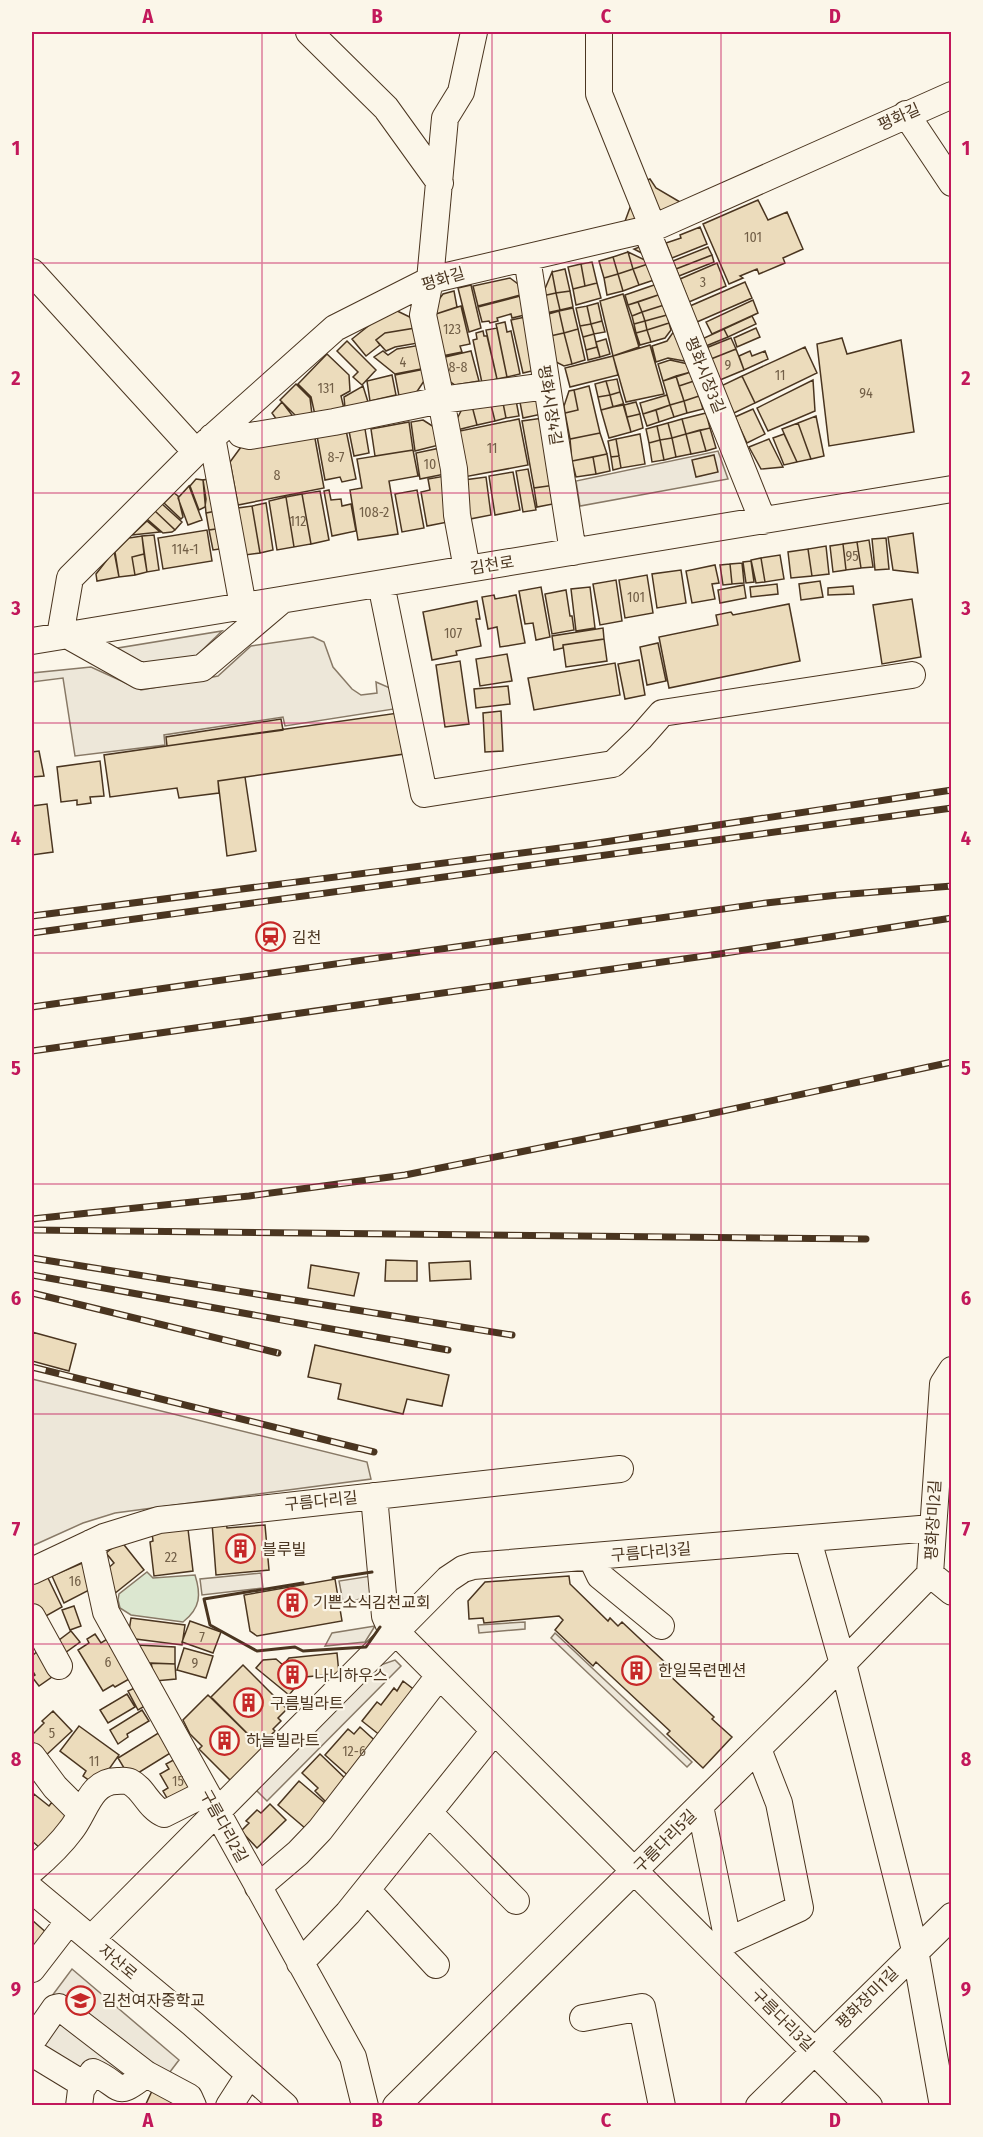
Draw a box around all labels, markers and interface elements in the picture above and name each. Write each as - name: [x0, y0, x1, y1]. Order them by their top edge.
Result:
- text: A: [142, 4, 155, 28]
- text: B: [371, 4, 383, 28]
- text: C: [601, 4, 612, 28]
- text: D: [829, 4, 841, 28]
- street label: 평화길: [875, 99, 923, 135]
- text: 1: [12, 136, 20, 160]
- text: 1: [962, 136, 970, 160]
- house number: 101: [744, 229, 762, 246]
- street label: 평화길: [419, 263, 467, 295]
- house number: 3: [700, 274, 706, 291]
- house number: 123: [443, 321, 461, 338]
- street label: 평화시장3길: [681, 334, 729, 416]
- house number: 4: [400, 354, 407, 371]
- house number: 9: [725, 357, 732, 374]
- house number: 8-8: [448, 359, 468, 376]
- street label: 평화시장4길: [534, 363, 566, 447]
- text: 2: [10, 366, 21, 390]
- text: 2: [960, 366, 971, 390]
- house number: 11: [775, 367, 785, 384]
- house number: 131: [318, 380, 334, 397]
- house number: 94: [859, 385, 873, 402]
- house number: 11: [487, 440, 497, 457]
- house number: 8-7: [328, 449, 345, 466]
- house number: 10: [424, 456, 436, 473]
- house number: 8: [274, 467, 281, 484]
- house number: 108-2: [359, 504, 389, 521]
- house number: 112: [290, 513, 306, 530]
- house number: 114-1: [171, 541, 199, 558]
- house number: 95: [845, 548, 859, 565]
- street label: 김천로: [469, 552, 516, 578]
- house number: 101: [627, 589, 645, 606]
- text: 3: [10, 596, 21, 620]
- text: 3: [960, 596, 971, 620]
- house number: 107: [444, 625, 462, 642]
- text: 4: [11, 826, 21, 850]
- text: 4: [961, 826, 971, 850]
- station icon: 김천: [255, 921, 287, 953]
- place label: 김천: [292, 928, 321, 947]
- text: 5: [11, 1056, 21, 1080]
- text: 5: [961, 1056, 971, 1080]
- text: 6: [11, 1286, 21, 1310]
- text: 6: [961, 1286, 971, 1310]
- street label: 평화장미2길: [921, 1479, 945, 1561]
- street label: 구름다리길: [283, 1488, 359, 1514]
- text: 7: [12, 1517, 21, 1541]
- text: 7: [962, 1517, 971, 1541]
- building icon: 블루빌: [225, 1533, 257, 1565]
- street label: 구름다리3길: [610, 1539, 692, 1565]
- place label: 블루빌: [262, 1540, 306, 1559]
- house number: 22: [165, 1549, 177, 1566]
- house number: 16: [69, 1573, 81, 1590]
- building icon: 기쁜소식김천교회: [276, 1586, 308, 1618]
- place label: 기쁜소식김천교회: [313, 1593, 431, 1612]
- house number: 7: [199, 1629, 205, 1646]
- house number: 6: [105, 1654, 112, 1671]
- building icon: 한일목련멘션: [621, 1654, 653, 1686]
- house number: 9: [192, 1655, 199, 1672]
- building icon: 나니하우스: [277, 1659, 309, 1691]
- place label: 한일목련멘션: [658, 1661, 746, 1680]
- place label: 나니하우스: [314, 1666, 388, 1685]
- building icon: 구름빌라트: [233, 1687, 265, 1719]
- place label: 구름빌라트: [270, 1694, 344, 1713]
- building icon: 하늘빌라트: [209, 1724, 241, 1756]
- house number: 5: [49, 1725, 55, 1742]
- place label: 하늘빌라트: [246, 1731, 320, 1750]
- house number: 12-6: [342, 1743, 366, 1760]
- text: 8: [11, 1747, 22, 1771]
- text: 8: [961, 1747, 972, 1771]
- house number: 11: [89, 1753, 99, 1770]
- house number: 15: [172, 1773, 184, 1790]
- street label: 구름다리2길: [196, 1786, 252, 1866]
- street label: 구름다리5길: [630, 1806, 700, 1876]
- street label: 자산로: [95, 1941, 141, 1984]
- street label: 평화장미1길: [832, 1963, 902, 2033]
- text: 9: [11, 1977, 21, 2001]
- text: 9: [961, 1977, 971, 2001]
- school or university icon: 김천여자중학교: [65, 1984, 97, 2016]
- street label: 구름다리3길: [748, 1985, 818, 2055]
- place label: 김천여자중학교: [102, 1991, 205, 2010]
- text: A: [142, 2108, 155, 2132]
- text: B: [371, 2108, 383, 2132]
- text: C: [601, 2108, 612, 2132]
- text: D: [829, 2108, 841, 2132]

